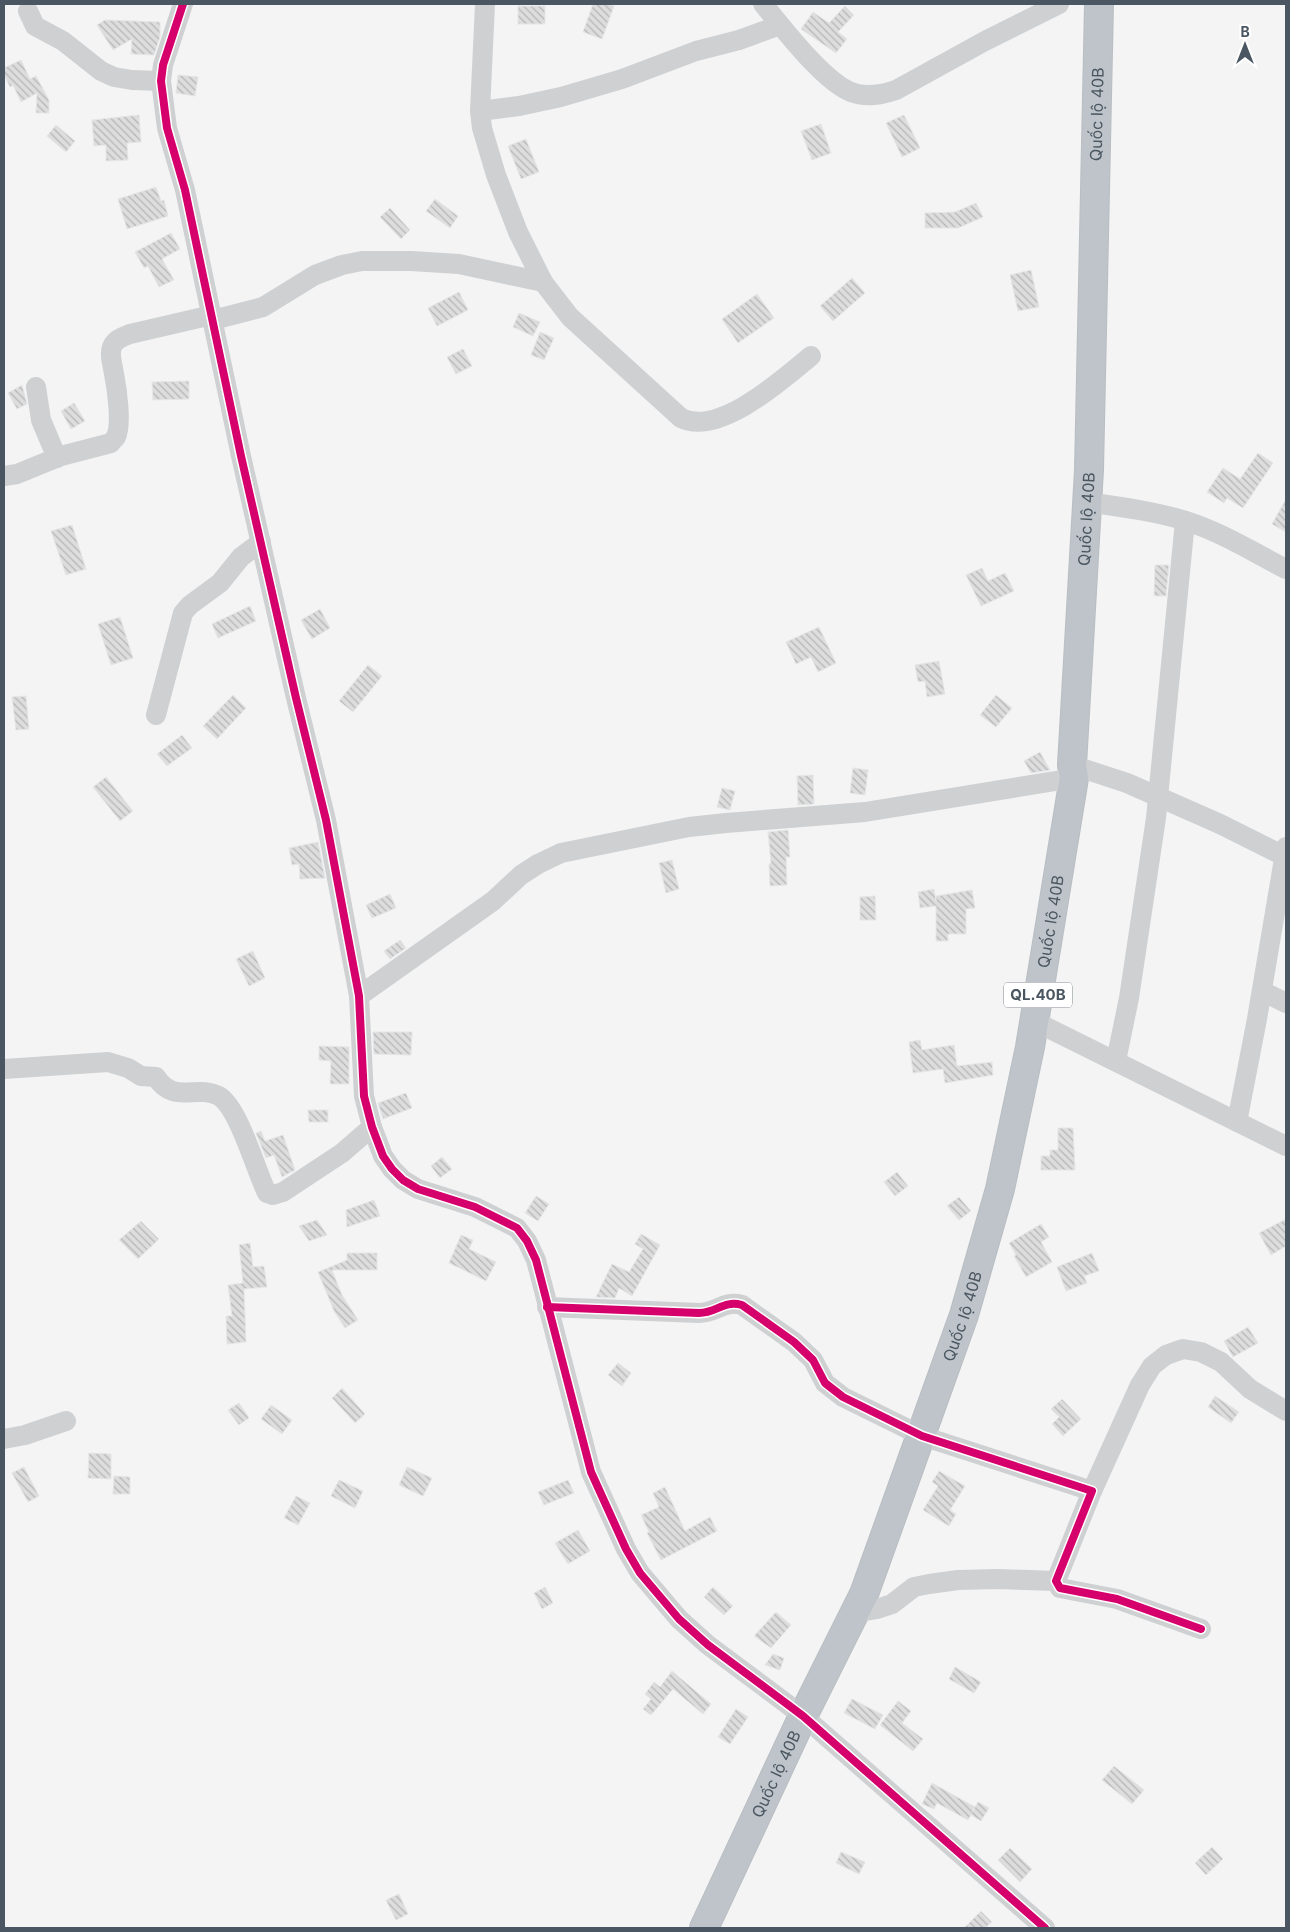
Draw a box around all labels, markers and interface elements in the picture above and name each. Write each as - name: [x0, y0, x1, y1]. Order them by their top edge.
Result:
- north arrow: [1220, 20, 1270, 70]
- text: B: [1240, 23, 1250, 40]
- street label: Quốc lộ 40B: [1086, 67, 1108, 161]
- street label: Quốc lộ 40B: [1073, 472, 1099, 566]
- street label: Quốc lộ 40B: [1033, 874, 1068, 970]
- road number: QL.40B: [1004, 982, 1072, 1008]
- street label: Quốc lộ 40B: [938, 1269, 986, 1364]
- street label: Quốc lộ 40B: [747, 1727, 805, 1821]

